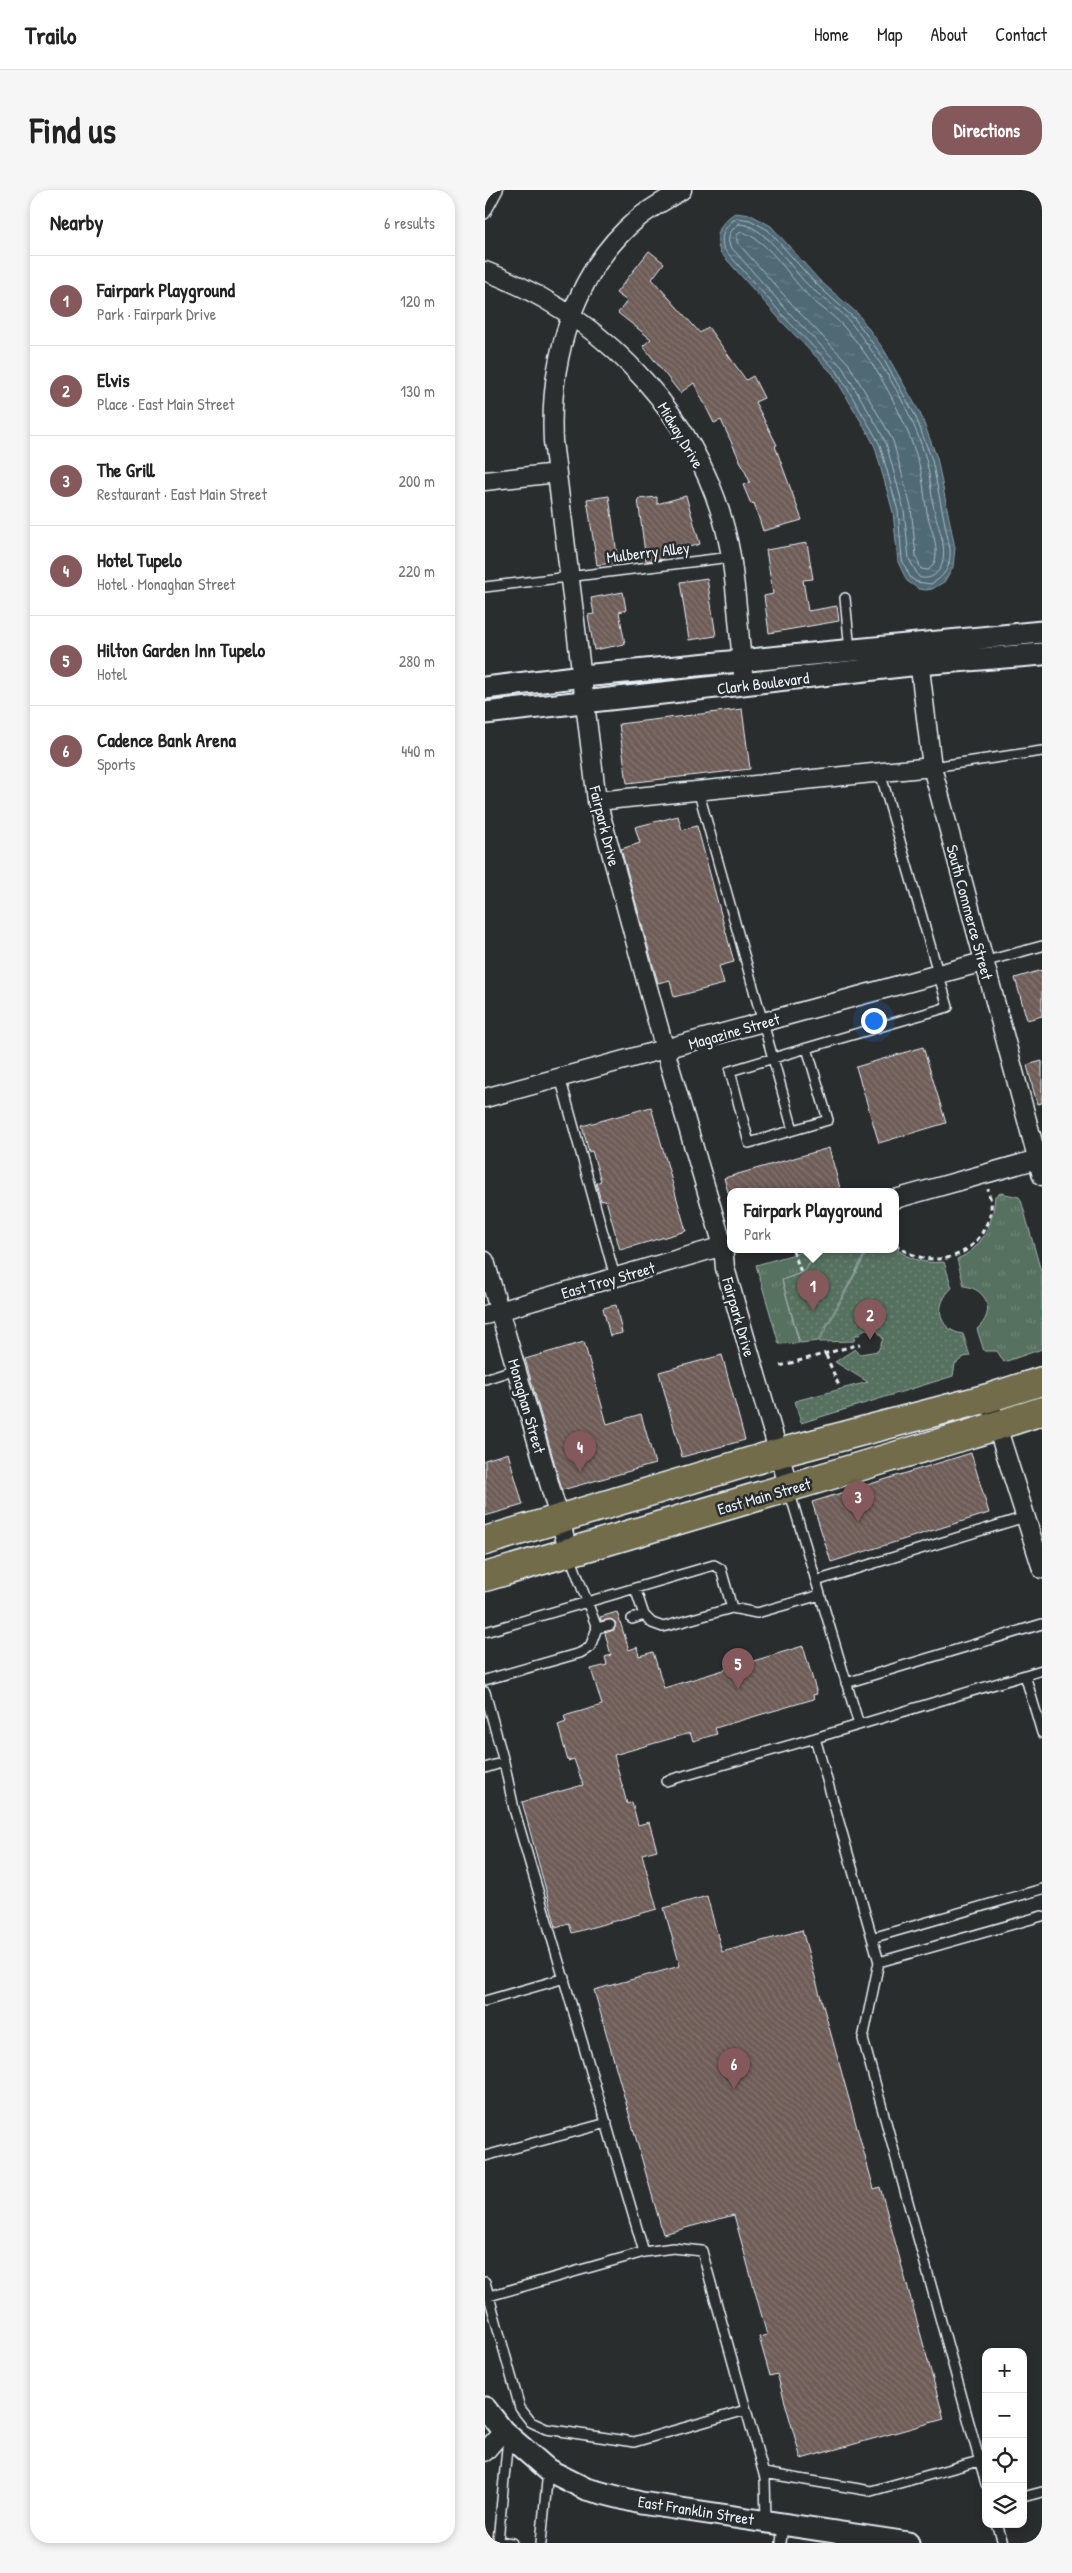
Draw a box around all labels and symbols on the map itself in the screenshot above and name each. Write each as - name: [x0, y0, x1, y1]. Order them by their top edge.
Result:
- street label: Midway Drive: [653, 398, 710, 473]
- street label: Mulberry Alley: [605, 536, 691, 568]
- street label: Clark Boulevard: [716, 666, 810, 700]
- street label: Fairpark Drive: [584, 783, 626, 869]
- street label: South Commerce Street: [941, 842, 999, 983]
- street label: Magazine Street: [686, 1007, 783, 1055]
- your location: [861, 1008, 887, 1034]
- street label: East Troy Street: [559, 1256, 658, 1304]
- pin: 1: [797, 1270, 829, 1311]
- street label: Fairpark Drive: [717, 1274, 761, 1360]
- pin: 2: [854, 1299, 886, 1340]
- street label: Monaghan Street: [503, 1356, 551, 1456]
- pin: 4: [564, 1431, 596, 1472]
- street label: East Main Street: [715, 1472, 814, 1520]
- pin: 3: [842, 1481, 874, 1522]
- pin: 5: [722, 1648, 754, 1689]
- pin: 6: [718, 2048, 750, 2089]
- street label: East Franklin Street: [636, 2490, 756, 2530]

